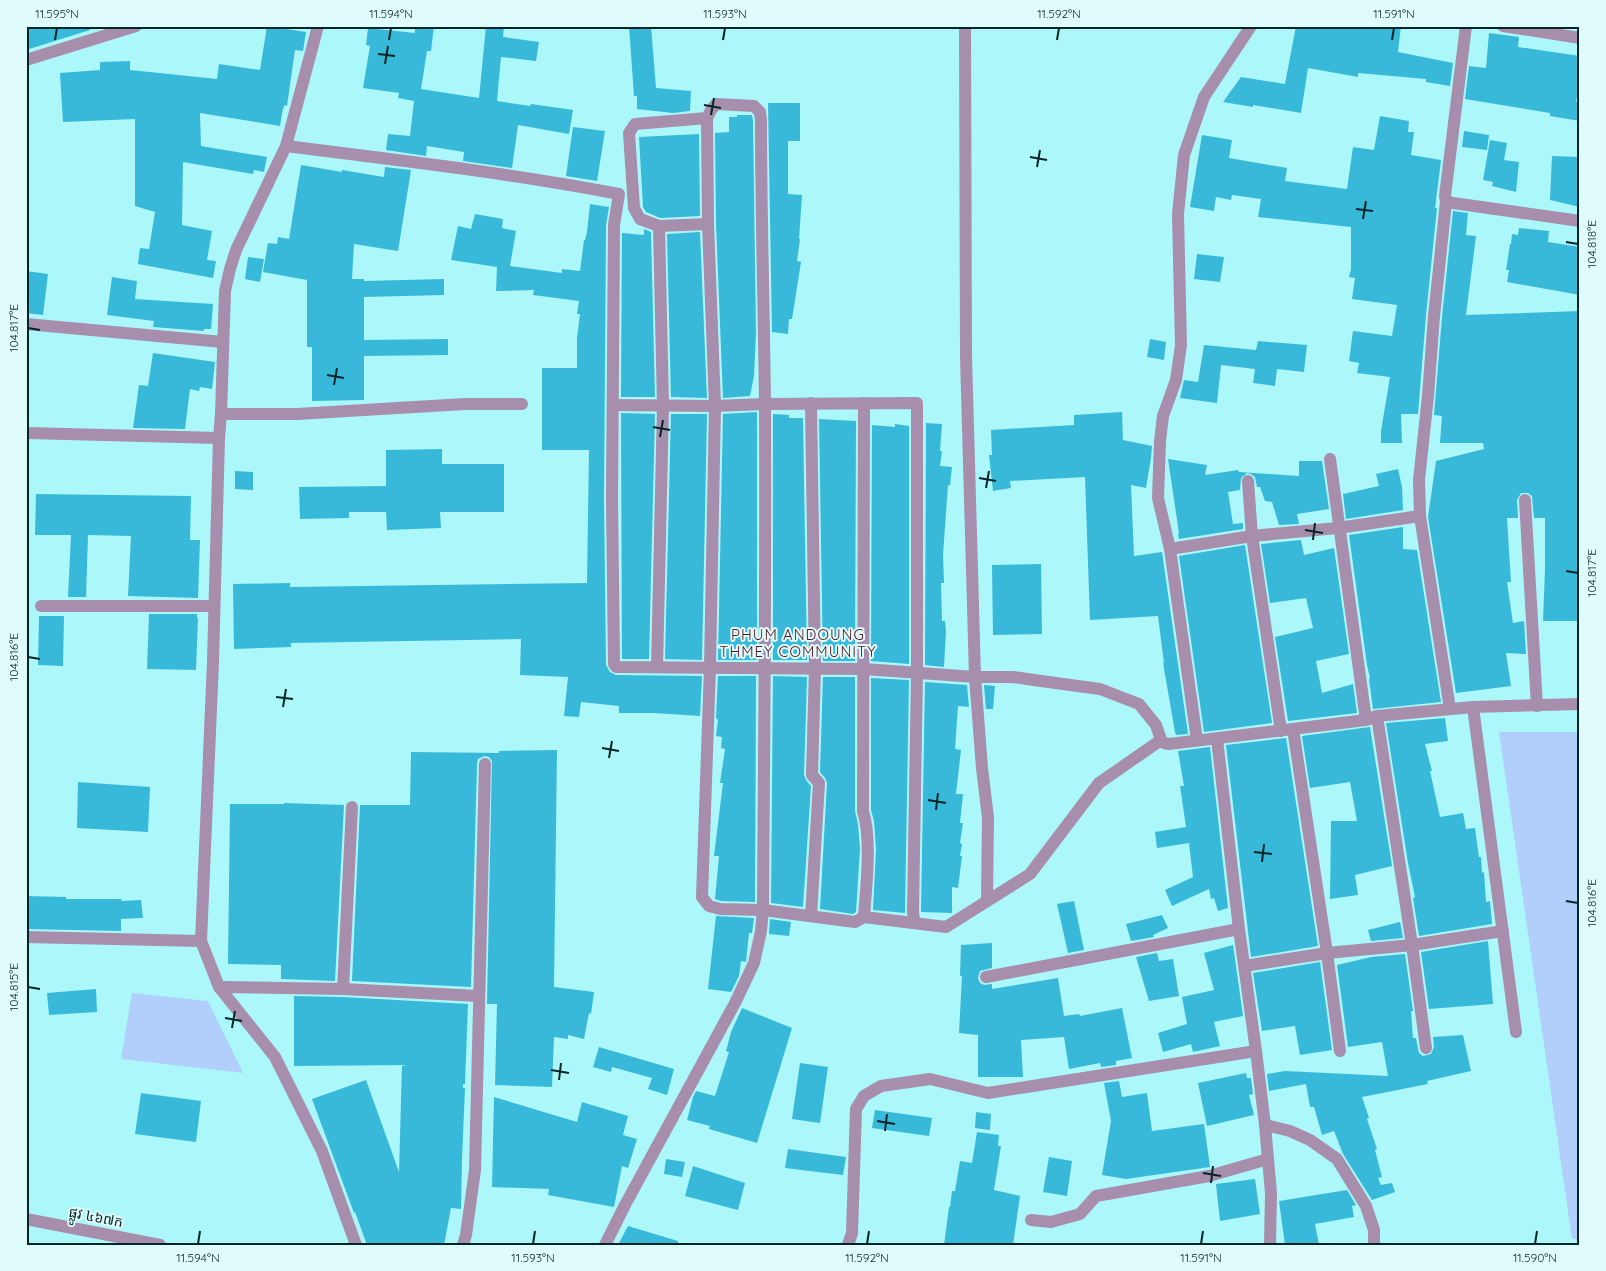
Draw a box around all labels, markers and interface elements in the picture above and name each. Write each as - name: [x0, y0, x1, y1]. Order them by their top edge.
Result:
- text: 11.595°N: [35, 6, 79, 21]
- text: 11.594°N: [369, 6, 413, 21]
- text: 11.593°N: [703, 6, 747, 21]
- text: 11.592°N: [1037, 6, 1081, 21]
- text: 11.591°N: [1373, 6, 1415, 21]
- text: 104.818°E: [1584, 220, 1599, 268]
- text: 104.817°E: [6, 304, 21, 352]
- text: 104.817°E: [1584, 549, 1599, 597]
- district label: PHUM ANDOUNG THMEY COMMUNITY: [719, 625, 877, 661]
- text: 104.816°E: [6, 633, 21, 681]
- text: 104.816°E: [1584, 879, 1599, 927]
- text: 104.815°E: [6, 963, 21, 1011]
- street label: ផ្លូវ ៤៦៧ក: [67, 1203, 125, 1234]
- text: 11.594°N: [176, 1250, 220, 1265]
- text: 11.593°N: [511, 1250, 555, 1265]
- text: 11.592°N: [845, 1250, 889, 1265]
- text: 11.591°N: [1180, 1250, 1222, 1265]
- text: 11.590°N: [1513, 1250, 1557, 1265]

